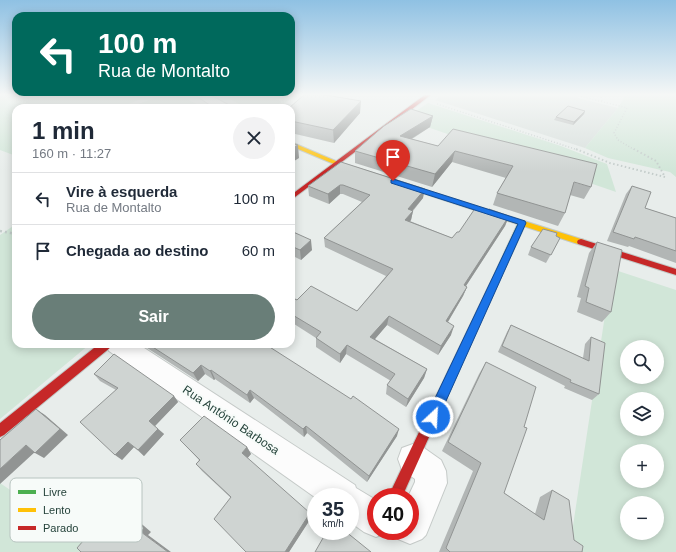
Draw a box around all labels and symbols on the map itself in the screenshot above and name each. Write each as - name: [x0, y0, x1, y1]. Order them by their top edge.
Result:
- pin: [376, 140, 410, 181]
- street label: Rua António Barbosa: [180, 382, 282, 458]
- position arrow: [412, 396, 454, 438]
- legend: [10, 478, 142, 542]
- text: Livre: [43, 486, 67, 498]
- speed limit sign: 40: [367, 488, 419, 540]
- text: Lento: [43, 504, 71, 516]
- text: Parado: [43, 522, 78, 534]

